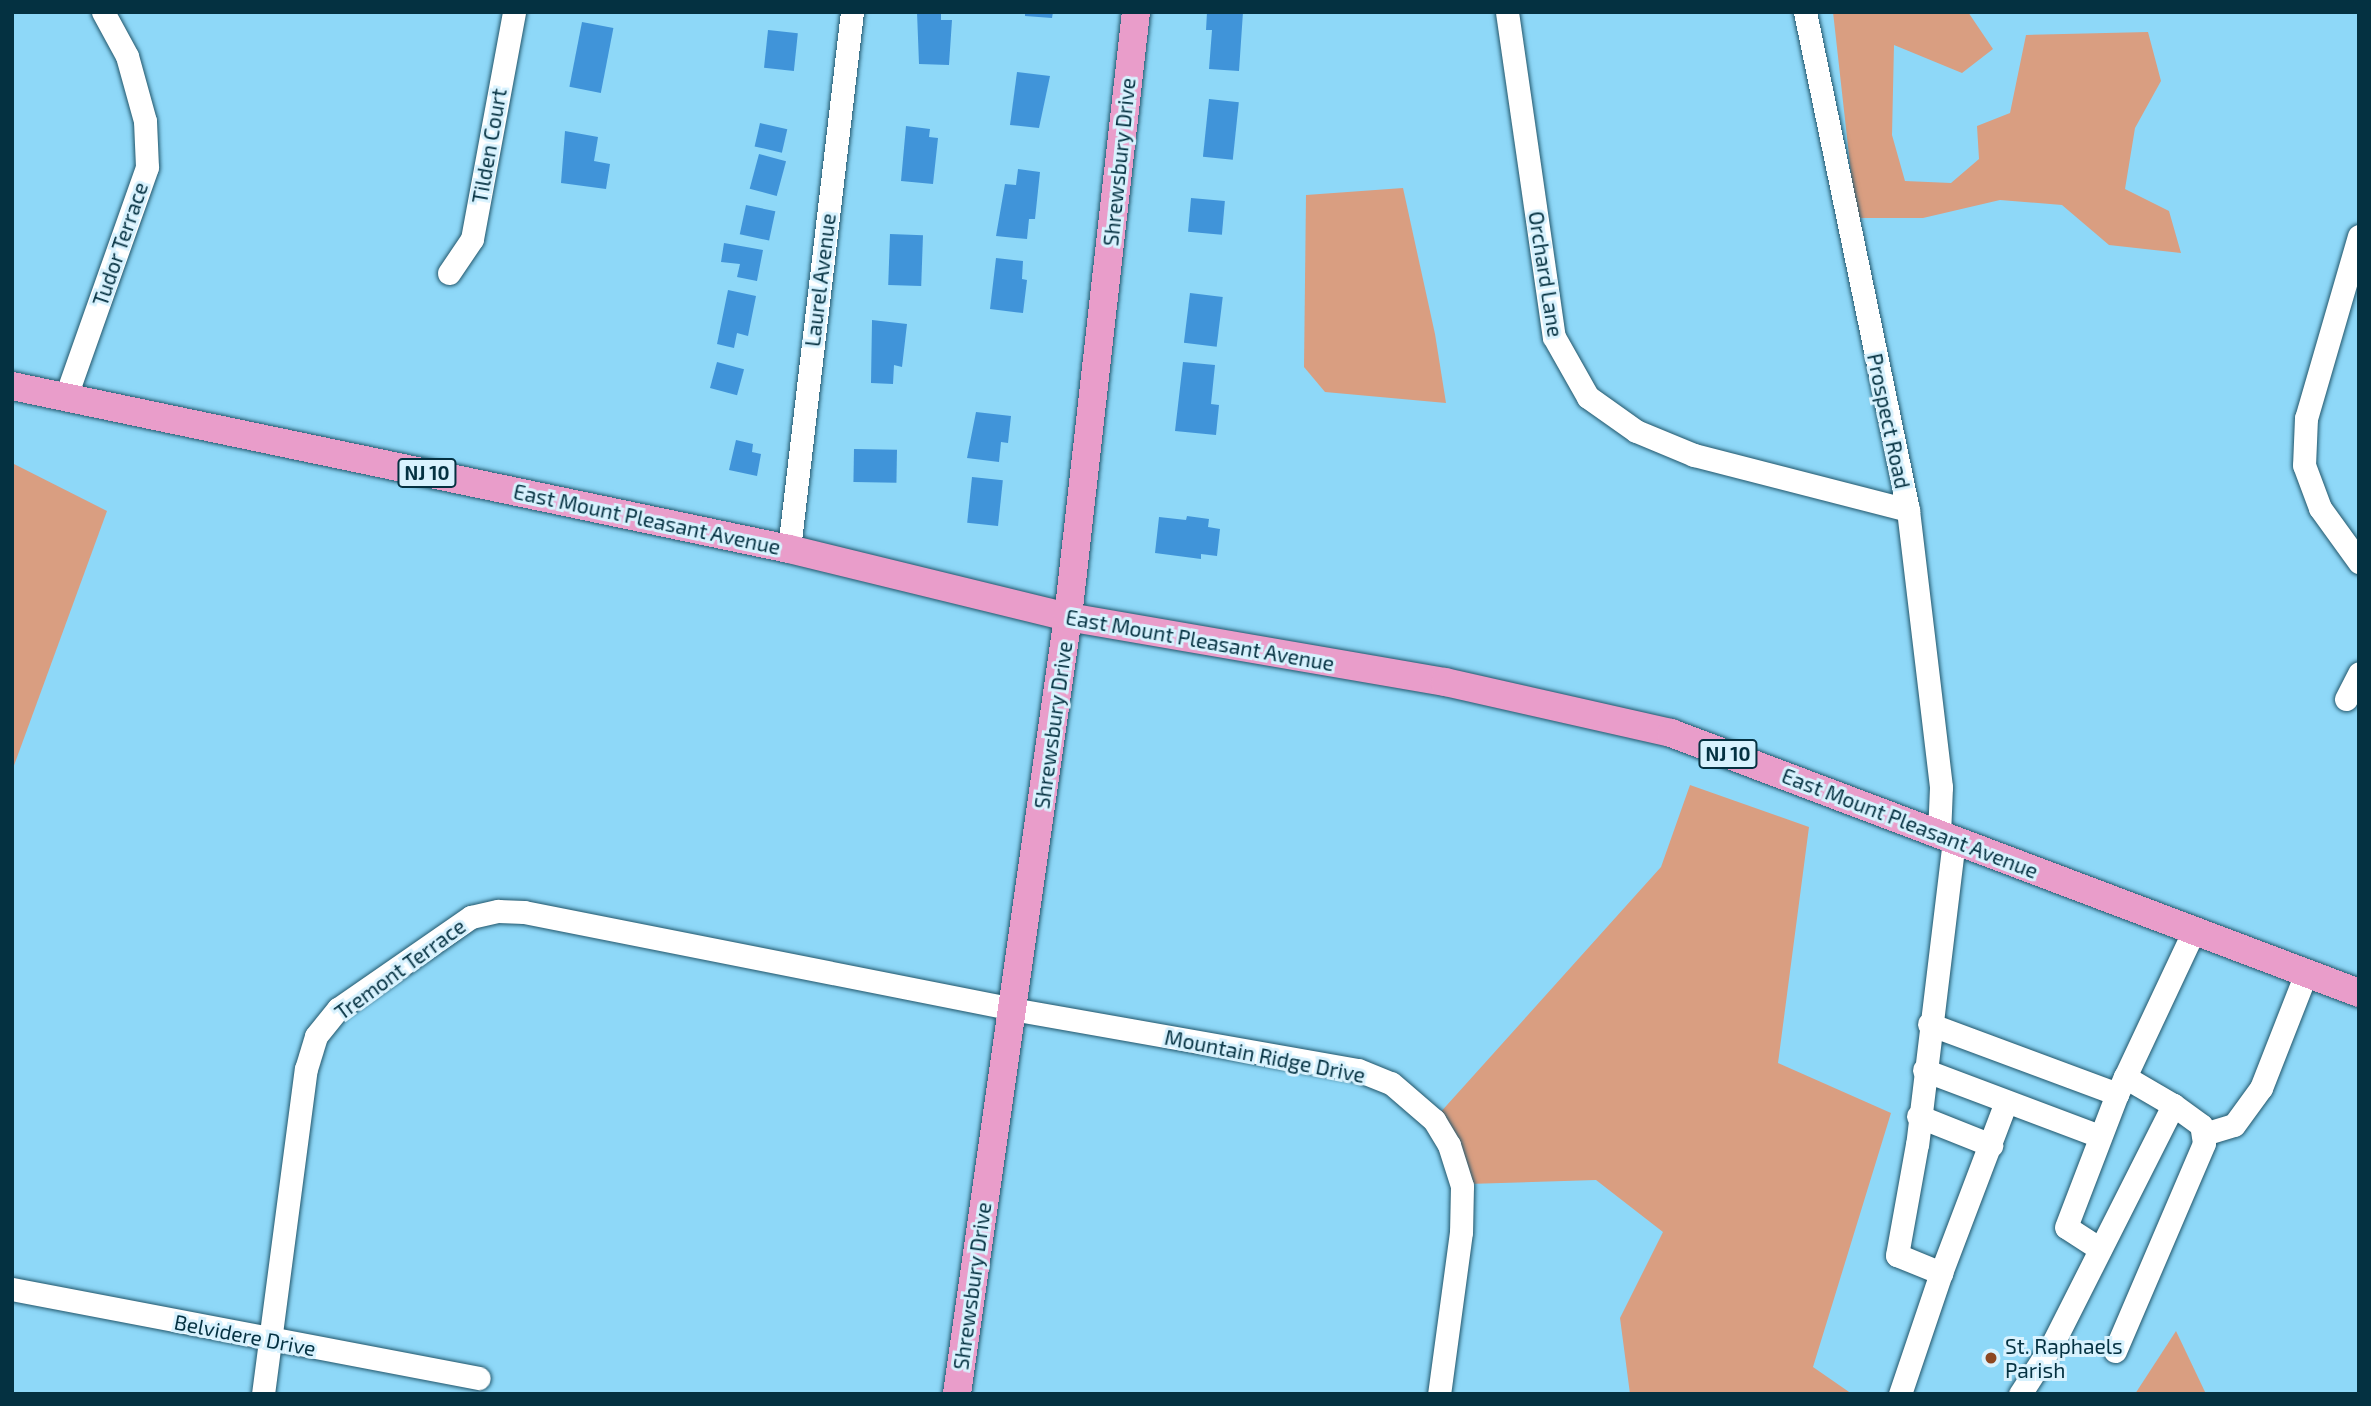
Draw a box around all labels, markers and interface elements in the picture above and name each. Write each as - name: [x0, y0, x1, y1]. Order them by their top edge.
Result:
- street label: Shrewsbury Drive: [1098, 76, 1140, 248]
- street label: Tilden Court: [467, 87, 511, 205]
- street label: Tudor Terrace: [87, 178, 153, 310]
- street label: Orchard Lane: [1524, 209, 1568, 339]
- street label: Laurel Avenue: [799, 211, 841, 349]
- street label: Prospect Road: [1862, 351, 1916, 491]
- road number: NJ 10: [397, 458, 457, 488]
- street label: East Mount Pleasant Avenue: [511, 478, 783, 560]
- street label: East Mount Pleasant Avenue: [1064, 604, 1336, 676]
- street label: Shrewsbury Drive: [1029, 639, 1077, 811]
- road number: NJ 10: [1698, 738, 1758, 769]
- street label: East Mount Pleasant Avenue: [1778, 762, 2042, 884]
- street label: Tremont Terrace: [330, 913, 470, 1025]
- street label: Mountain Ridge Drive: [1163, 1024, 1367, 1088]
- street label: Shrewsbury Drive: [948, 1200, 996, 1372]
- street label: Belvidere Drive: [172, 1309, 318, 1361]
- place label: St. Raphaels Parish: [2005, 1333, 2123, 1383]
- marker: St. Raphaels Parish: [1983, 1350, 1999, 1366]

